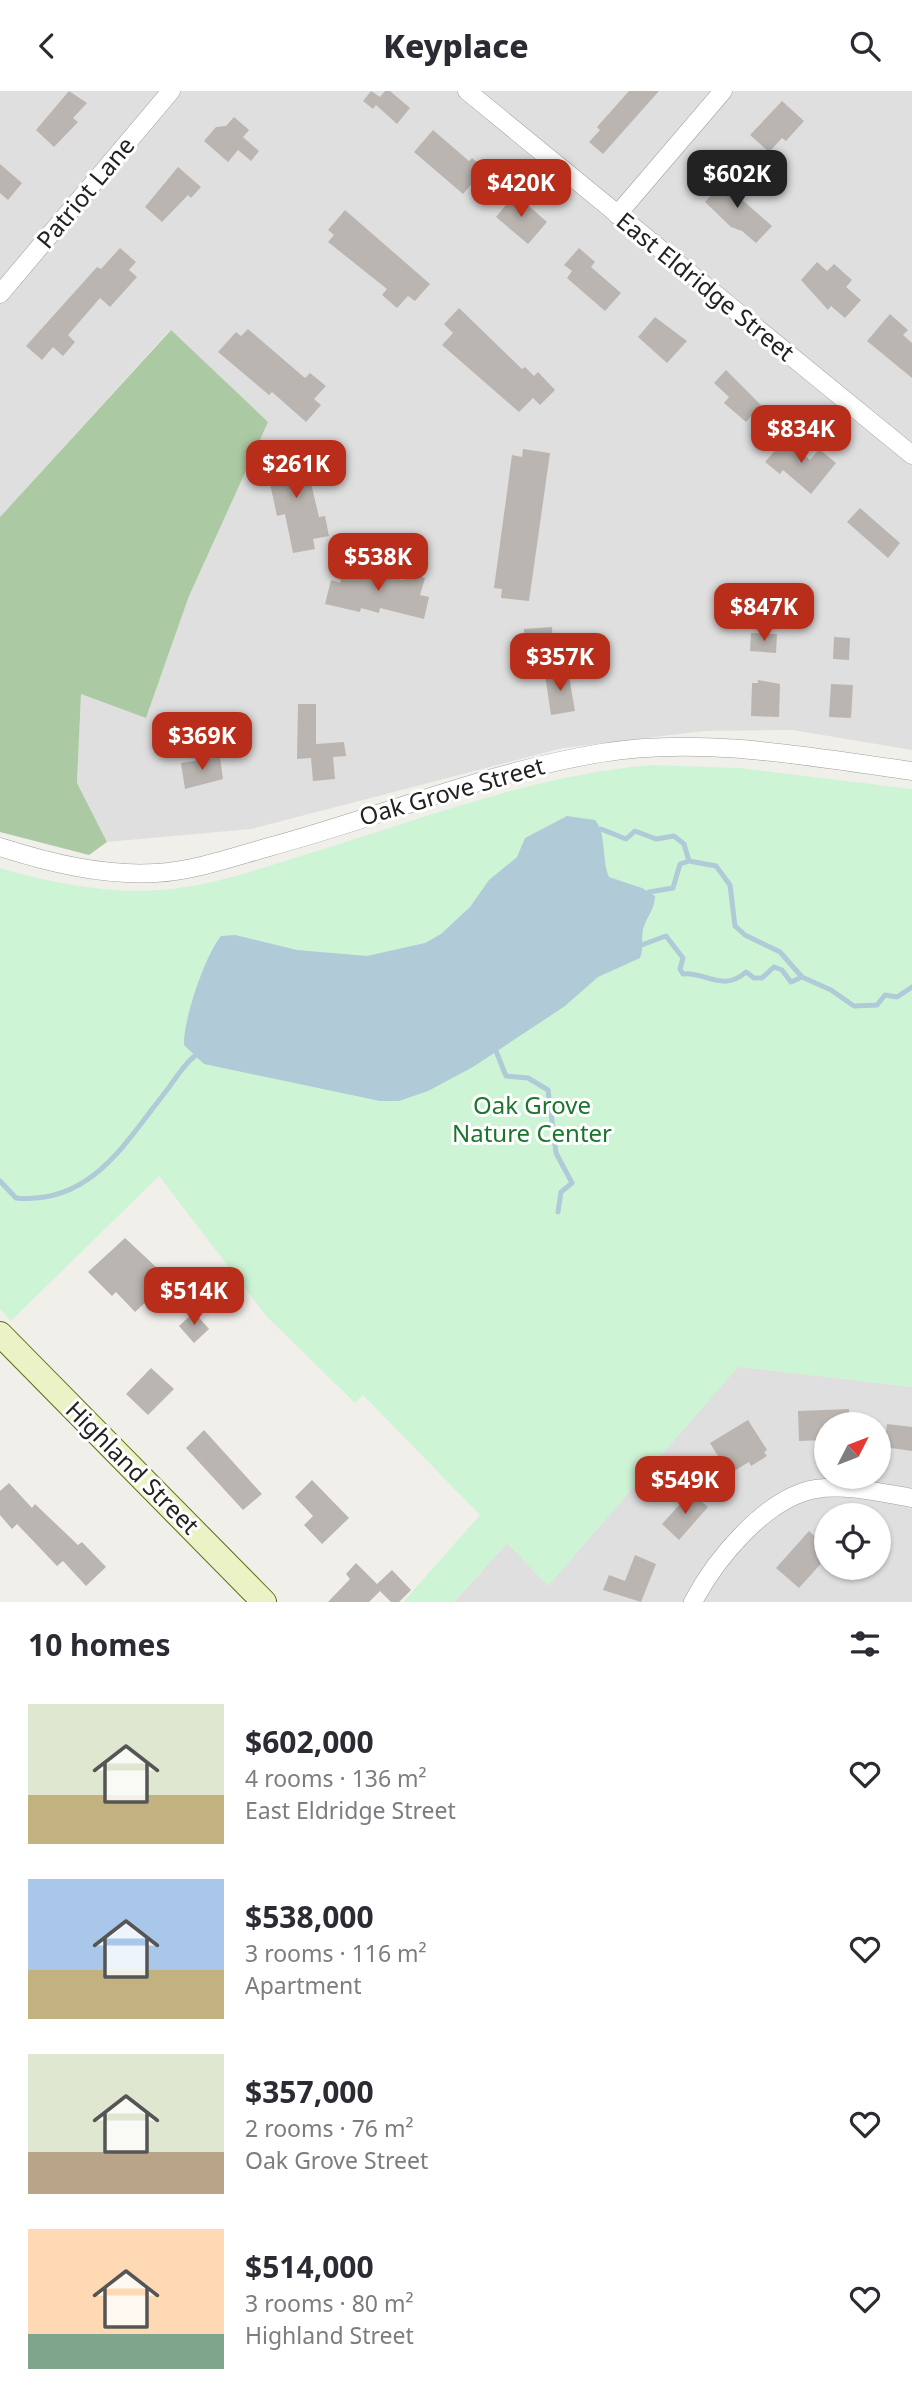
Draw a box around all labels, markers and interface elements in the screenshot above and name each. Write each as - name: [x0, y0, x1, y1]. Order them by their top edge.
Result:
- text: Keyplace: [383, 24, 529, 67]
- icon: back: [28, 27, 66, 65]
- icon: search: [846, 27, 884, 65]
- street label: Patriot Lane: [28, 129, 141, 255]
- pin: $602K: [688, 151, 786, 210]
- text: $602K: [703, 157, 771, 189]
- pin: $420K: [472, 159, 570, 219]
- text: $420K: [487, 166, 555, 198]
- street label: East Eldridge Street: [610, 204, 802, 368]
- pin: $834K: [752, 405, 850, 465]
- text: $834K: [767, 412, 835, 444]
- pin: $261K: [247, 441, 345, 500]
- text: $261K: [262, 447, 330, 479]
- pin: $538K: [329, 533, 427, 593]
- text: $538K: [344, 540, 412, 572]
- pin: $847K: [715, 583, 813, 643]
- text: $847K: [730, 590, 798, 622]
- pin: $357K: [511, 633, 609, 693]
- text: $357K: [526, 640, 594, 672]
- pin: $369K: [153, 713, 251, 772]
- text: $369K: [168, 719, 236, 751]
- street label: Oak Grove Street: [355, 748, 548, 833]
- park label: Oak Grove Nature Center: [452, 1088, 612, 1149]
- pin: $514K: [145, 1267, 243, 1327]
- text: $514K: [160, 1274, 228, 1306]
- street label: Highland Street: [59, 1393, 207, 1541]
- north arrow: [814, 1412, 891, 1489]
- map controls: [814, 1412, 891, 1580]
- pin: $549K: [636, 1457, 734, 1516]
- text: $549K: [651, 1463, 719, 1495]
- button: locate: [814, 1503, 891, 1580]
- text: 10 homes: [28, 1624, 171, 1665]
- icon: filters: [846, 1625, 884, 1663]
- text: $602,000: [245, 1721, 374, 1762]
- icon: home: [84, 1732, 168, 1816]
- icon: heart: [846, 1755, 884, 1793]
- text: 4 rooms · 136 m²: [245, 1762, 427, 1794]
- text: East Eldridge Street: [245, 1794, 456, 1826]
- text: $538,000: [245, 1896, 374, 1937]
- icon: home: [84, 1907, 168, 1991]
- icon: heart: [846, 1930, 884, 1968]
- text: 3 rooms · 116 m²: [245, 1937, 427, 1969]
- text: Apartment: [245, 1969, 362, 2001]
- text: $357,000: [245, 2071, 374, 2112]
- icon: home: [84, 2082, 168, 2166]
- icon: heart: [846, 2105, 884, 2143]
- text: 2 rooms · 76 m²: [245, 2112, 414, 2144]
- text: Oak Grove Street: [245, 2144, 428, 2176]
- text: $514,000: [245, 2246, 374, 2287]
- icon: home: [84, 2257, 168, 2341]
- icon: heart: [846, 2280, 884, 2318]
- text: 3 rooms · 80 m²: [245, 2287, 414, 2319]
- text: Highland Street: [245, 2319, 414, 2351]

